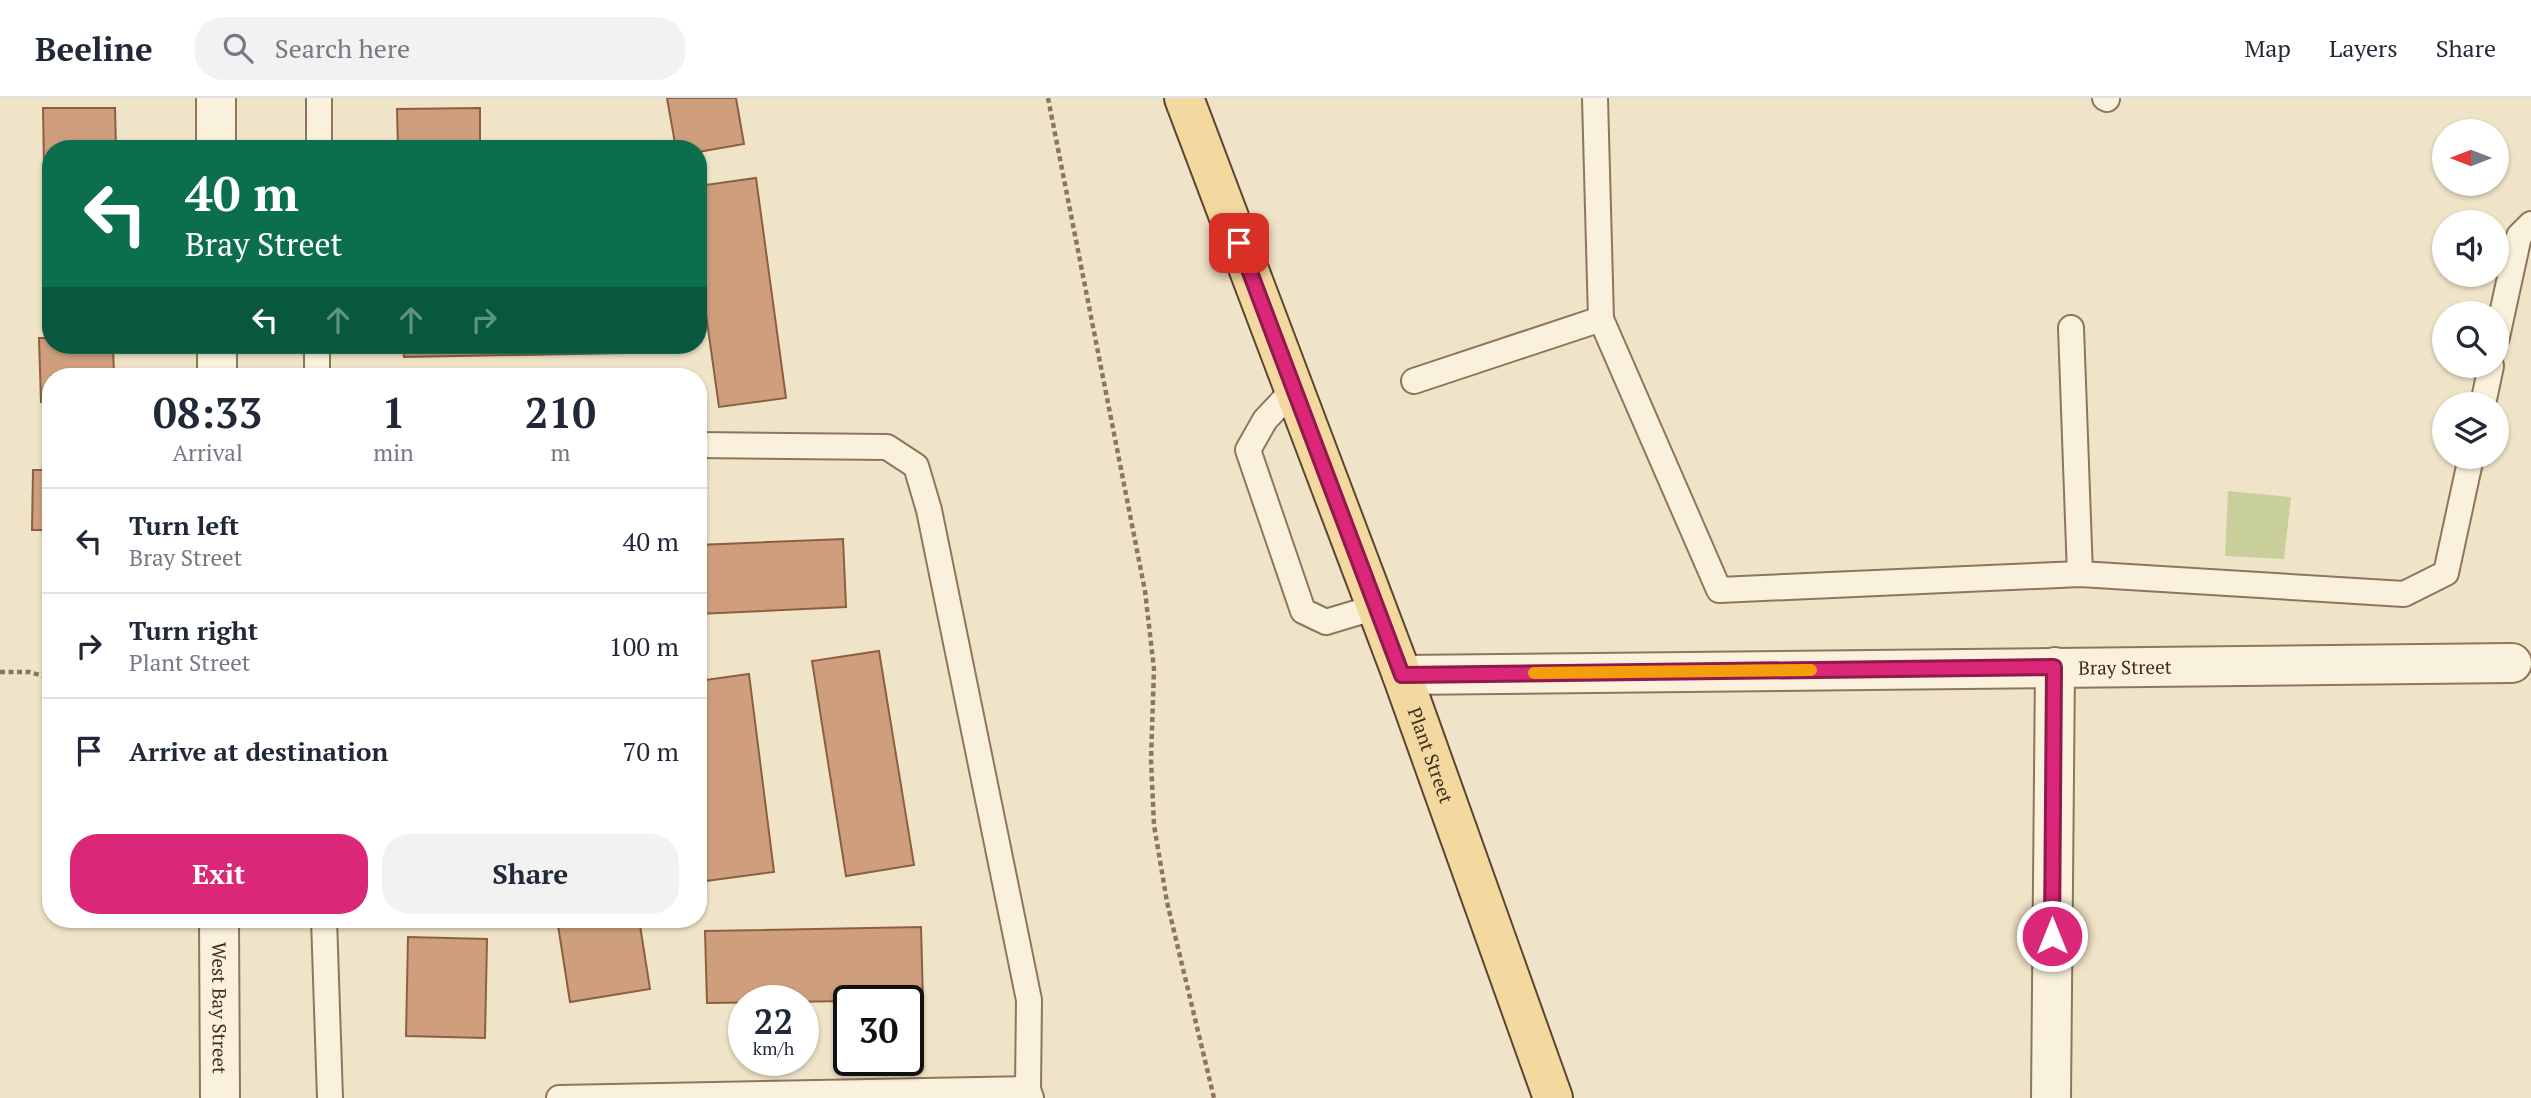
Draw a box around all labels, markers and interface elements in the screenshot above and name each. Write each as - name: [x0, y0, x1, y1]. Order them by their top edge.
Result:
- search box: [195, 17, 685, 80]
- text: Beeline: [35, 27, 153, 70]
- icon: search: [219, 29, 257, 67]
- text: Search here: [275, 31, 410, 65]
- text: Map: [2244, 32, 2291, 64]
- text: Layers: [2329, 32, 2398, 64]
- text: Share: [2436, 32, 2496, 64]
- north arrow: [2432, 119, 2510, 196]
- map controls: [2432, 119, 2509, 469]
- text: 40 m: [185, 160, 299, 225]
- icon: left: [70, 168, 161, 259]
- button: sound: [2432, 210, 2509, 287]
- pin: [1209, 213, 1269, 273]
- text: Bray Street: [185, 223, 342, 265]
- icon: arrive: [1220, 224, 1258, 262]
- icon: left: [246, 301, 284, 339]
- icon: ahead: [319, 301, 357, 339]
- icon: ahead: [392, 301, 430, 339]
- icon: right: [465, 301, 503, 339]
- button: search: [2432, 301, 2509, 378]
- text: 08:33: [153, 384, 262, 440]
- text: 1: [382, 384, 405, 440]
- text: 210: [525, 384, 596, 440]
- button: layers: [2432, 392, 2509, 469]
- text: Arrival: [172, 437, 243, 468]
- text: min: [373, 437, 414, 468]
- text: m: [550, 437, 570, 468]
- text: Turn left: [129, 508, 239, 542]
- icon: left: [70, 522, 108, 560]
- text: 40 m: [623, 524, 679, 558]
- text: Bray Street: [129, 542, 242, 573]
- text: Turn right: [129, 613, 258, 647]
- icon: right: [70, 627, 108, 665]
- text: 100 m: [609, 629, 679, 663]
- text: Plant Street: [129, 647, 250, 678]
- street label: Bray Street: [2078, 654, 2172, 680]
- street label: Plant Street: [1402, 704, 1460, 807]
- icon: arrive: [70, 732, 108, 770]
- text: Arrive at destination: [129, 734, 388, 768]
- text: 70 m: [623, 734, 679, 768]
- button: Exit: [70, 834, 368, 914]
- button: Share: [382, 834, 679, 914]
- position arrow: [2015, 899, 2089, 973]
- street label: West Bay Street: [207, 942, 233, 1074]
- speed limit sign: 30: [833, 985, 924, 1076]
- text: 22: [754, 998, 793, 1044]
- text: km/h: [753, 1036, 794, 1060]

